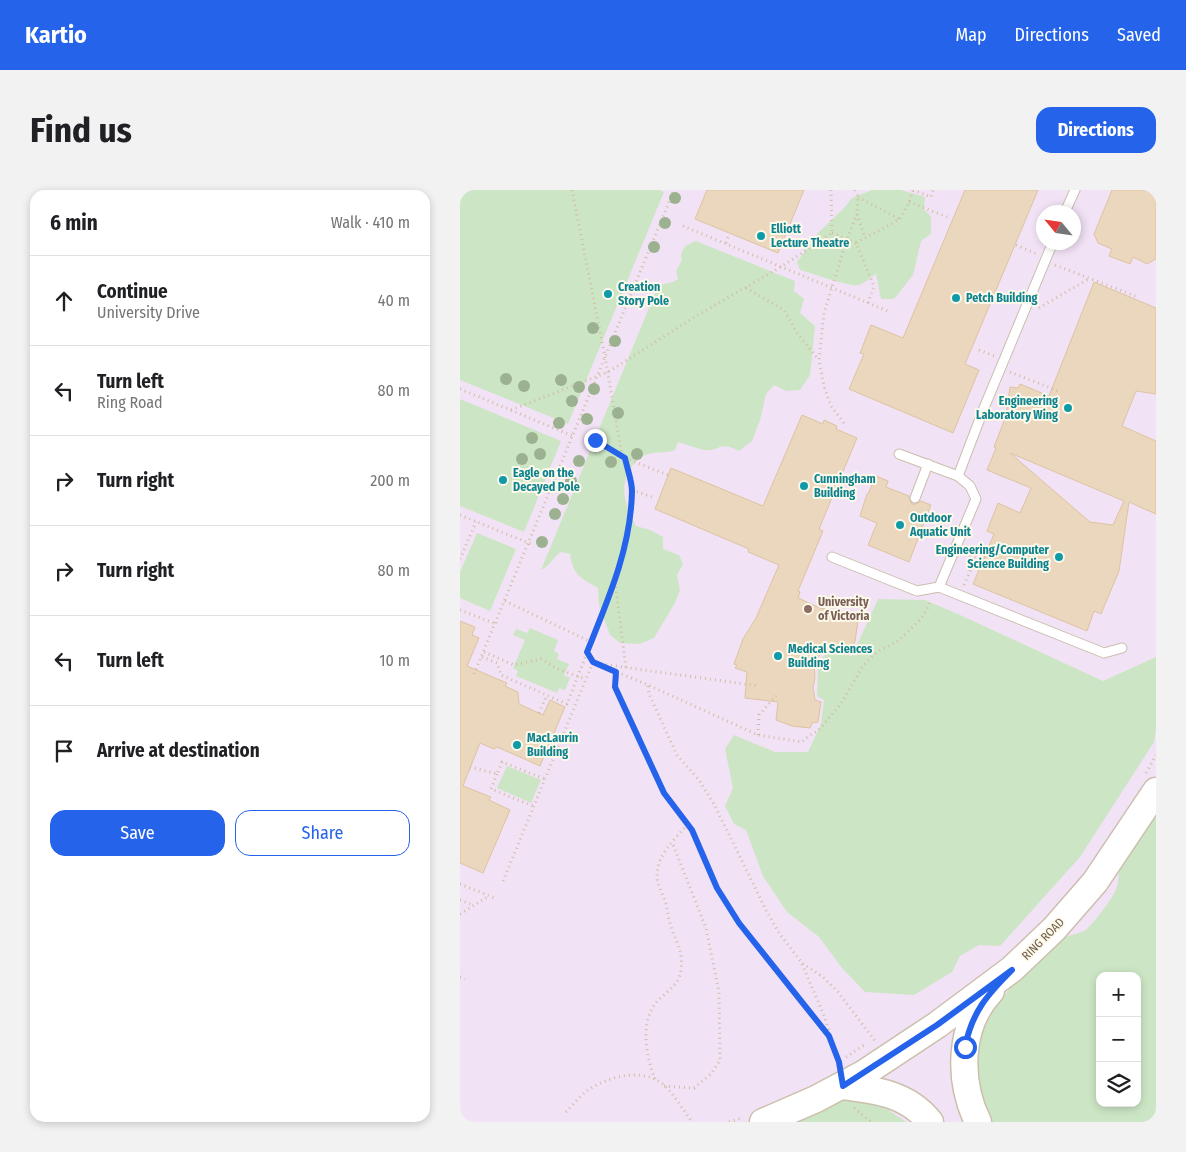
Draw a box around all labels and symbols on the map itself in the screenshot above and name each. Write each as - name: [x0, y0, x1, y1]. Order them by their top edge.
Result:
- north arrow: [1036, 205, 1081, 250]
- place label: Elliott Lecture Theatre: [771, 222, 849, 250]
- marker: Elliott Lecture Theatre: [755, 230, 767, 242]
- place label: Creation Story Pole: [618, 280, 669, 308]
- marker: Creation Story Pole: [602, 288, 614, 300]
- place label: Petch Building: [966, 291, 1037, 305]
- marker: Petch Building: [950, 292, 962, 304]
- place label: Engineering Laboratory Wing: [976, 394, 1058, 422]
- marker: Engineering Laboratory Wing: [1062, 402, 1074, 414]
- route end: [584, 429, 607, 452]
- place label: Eagle on the Decayed Pole: [513, 466, 580, 494]
- place label: Cunningham Building: [814, 472, 876, 500]
- marker: Eagle on the Decayed Pole: [497, 474, 509, 486]
- marker: Cunningham Building: [798, 480, 810, 492]
- place label: Outdoor Aquatic Unit: [909, 511, 972, 539]
- marker: Outdoor Aquatic Unit: [894, 519, 906, 531]
- place label: Engineering/Computer Science Building: [936, 543, 1050, 571]
- marker: Engineering/Computer Science Building: [1053, 551, 1065, 563]
- place label: University of Victoria: [818, 595, 869, 623]
- marker: University of Victoria: [802, 603, 814, 615]
- place label: Medical Sciences Building: [788, 642, 873, 670]
- marker: Medical Sciences Building: [772, 650, 784, 662]
- place label: MacLaurin Building: [527, 731, 578, 759]
- marker: MacLaurin Building: [511, 739, 523, 751]
- street label: RING ROAD: [1019, 915, 1067, 963]
- route start: [954, 1036, 977, 1059]

